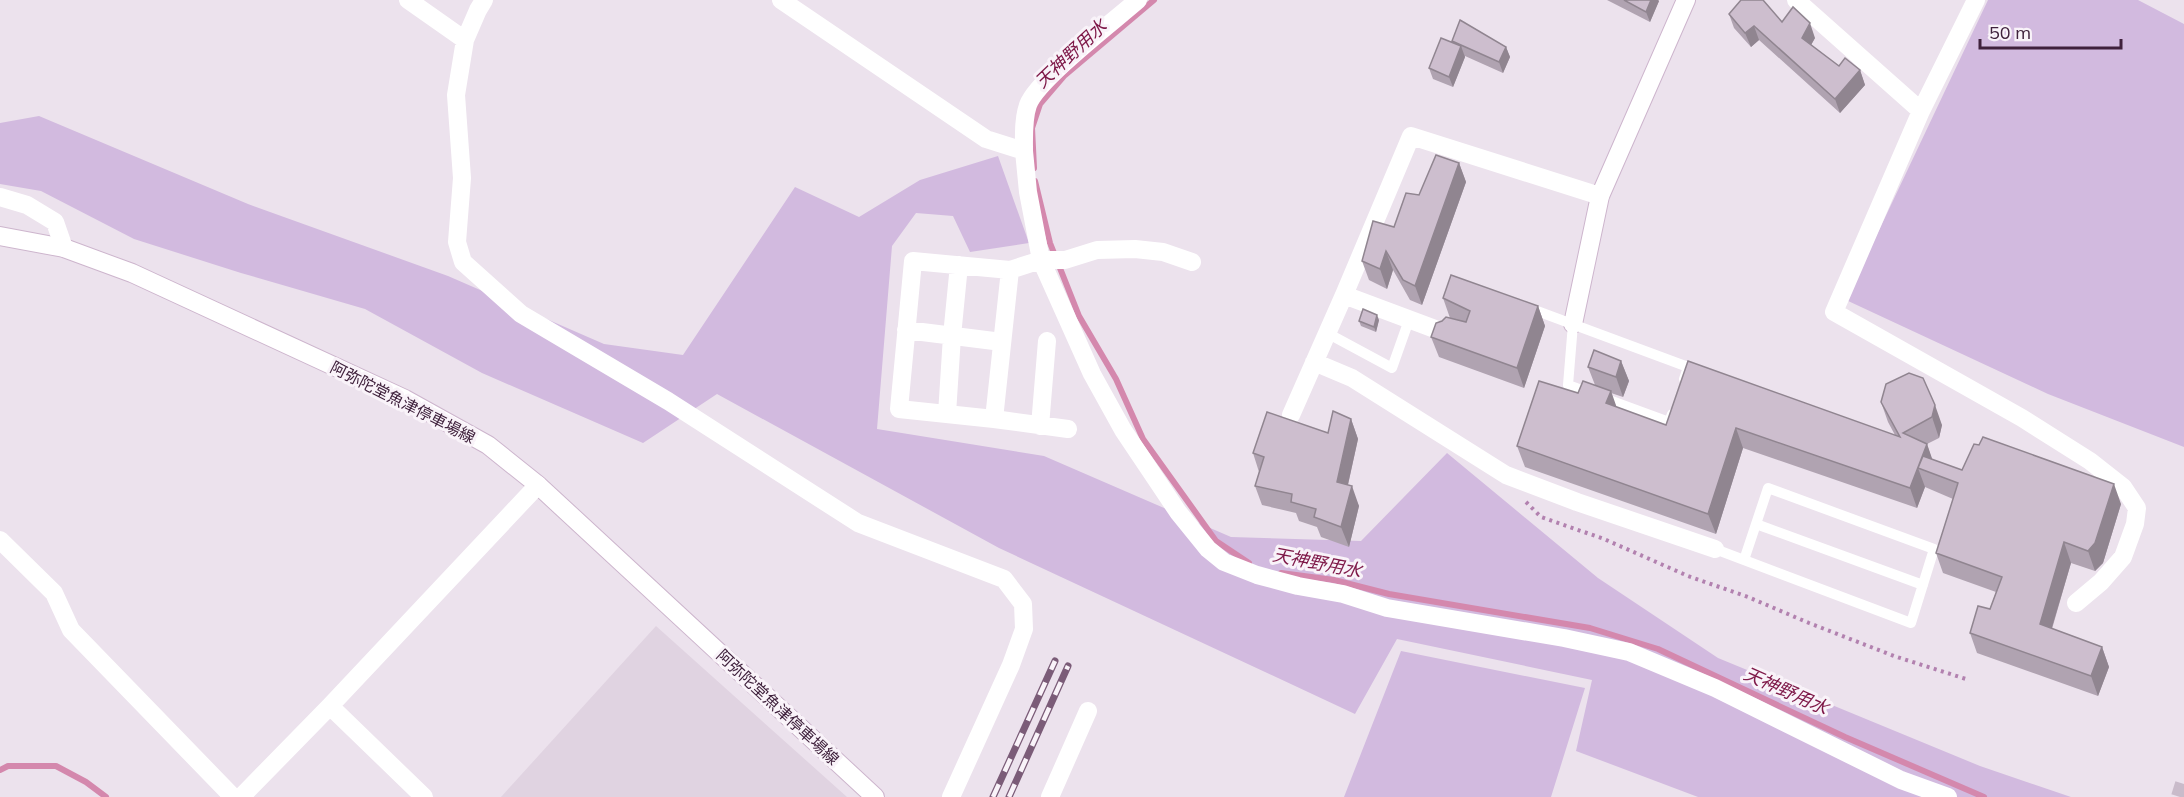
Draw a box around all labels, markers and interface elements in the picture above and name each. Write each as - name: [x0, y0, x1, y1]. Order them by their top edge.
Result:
- scale bar: [1980, 12, 2121, 50]
- water label: 天神野用水: [1030, 13, 1113, 93]
- text: 50 m: [1989, 21, 2031, 44]
- street label: 阿弥陀堂魚津停車場線: [327, 357, 479, 447]
- water label: 天神野用水: [1271, 543, 1365, 583]
- street label: 阿弥陀堂魚津停車場線: [713, 645, 843, 769]
- water label: 天神野用水: [1740, 662, 1834, 720]

